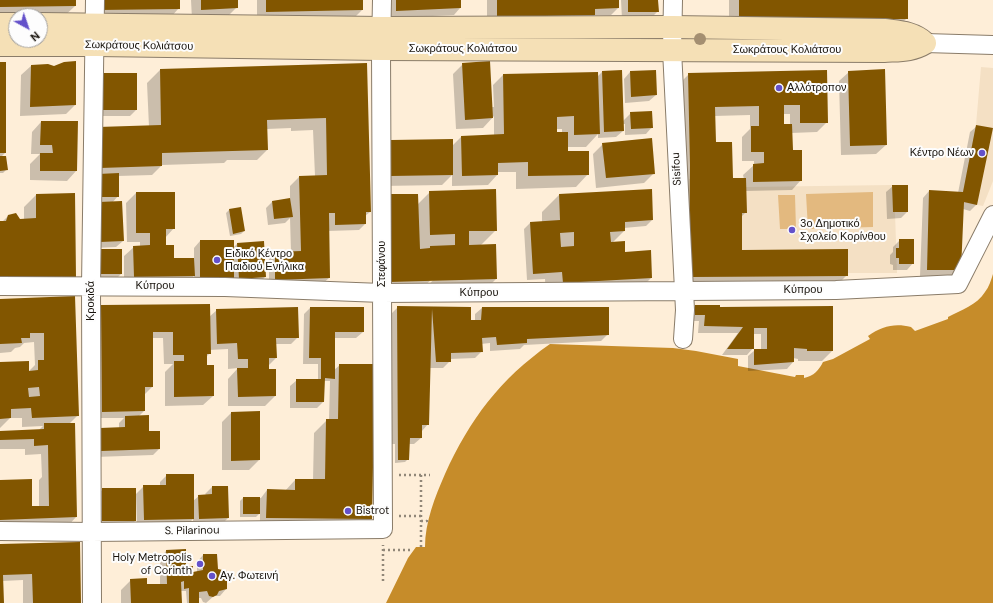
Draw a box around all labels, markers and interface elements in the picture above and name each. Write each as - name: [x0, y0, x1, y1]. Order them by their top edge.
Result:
- north arrow: [8, 8, 48, 48]
- text: N: [27, 28, 43, 44]
- street label: Σωκράτους Κολιάτσου: [85, 38, 193, 54]
- street label: Σωκράτους Κολιάτσου: [409, 42, 517, 56]
- street label: Σωκράτους Κολιάτσου: [733, 43, 841, 57]
- place label: Αλλότροπον: [787, 81, 847, 95]
- marker: Αλλότροπον: [774, 83, 784, 93]
- place label: Κέντρο Νέων: [910, 146, 974, 160]
- marker: Κέντρο Νέων: [977, 148, 987, 158]
- street label: Sisifou: [670, 152, 684, 186]
- place label: 3ο Δημοτικό Σχολείο Κορίνθου: [800, 217, 886, 243]
- marker: 3ο Δημοτικό Σχολείο Κορίνθου: [787, 225, 797, 235]
- street label: Στεφάνου: [375, 241, 389, 287]
- place label: Ειδικό Κέντρο Παιδιού Ενήλικα: [225, 247, 304, 273]
- marker: Ειδικό Κέντρο Παιδιού Ενήλικα: [212, 255, 222, 265]
- street label: Κύπρου: [136, 279, 174, 293]
- street label: Κροκιδά: [84, 281, 98, 321]
- street label: Κύπρου: [784, 283, 822, 297]
- street label: Κύπρου: [460, 286, 498, 300]
- place label: Bistrot: [356, 504, 389, 518]
- marker: Bistrot: [343, 506, 353, 516]
- street label: S. Pilarinou: [164, 524, 220, 538]
- place label: Holy Metropolis of Corinth: [112, 551, 192, 577]
- marker: Holy Metropolis of Corinth: [195, 559, 205, 569]
- place label: Αγ. Φωτεινή: [220, 569, 278, 583]
- marker: Αγ. Φωτεινή: [207, 571, 217, 581]

